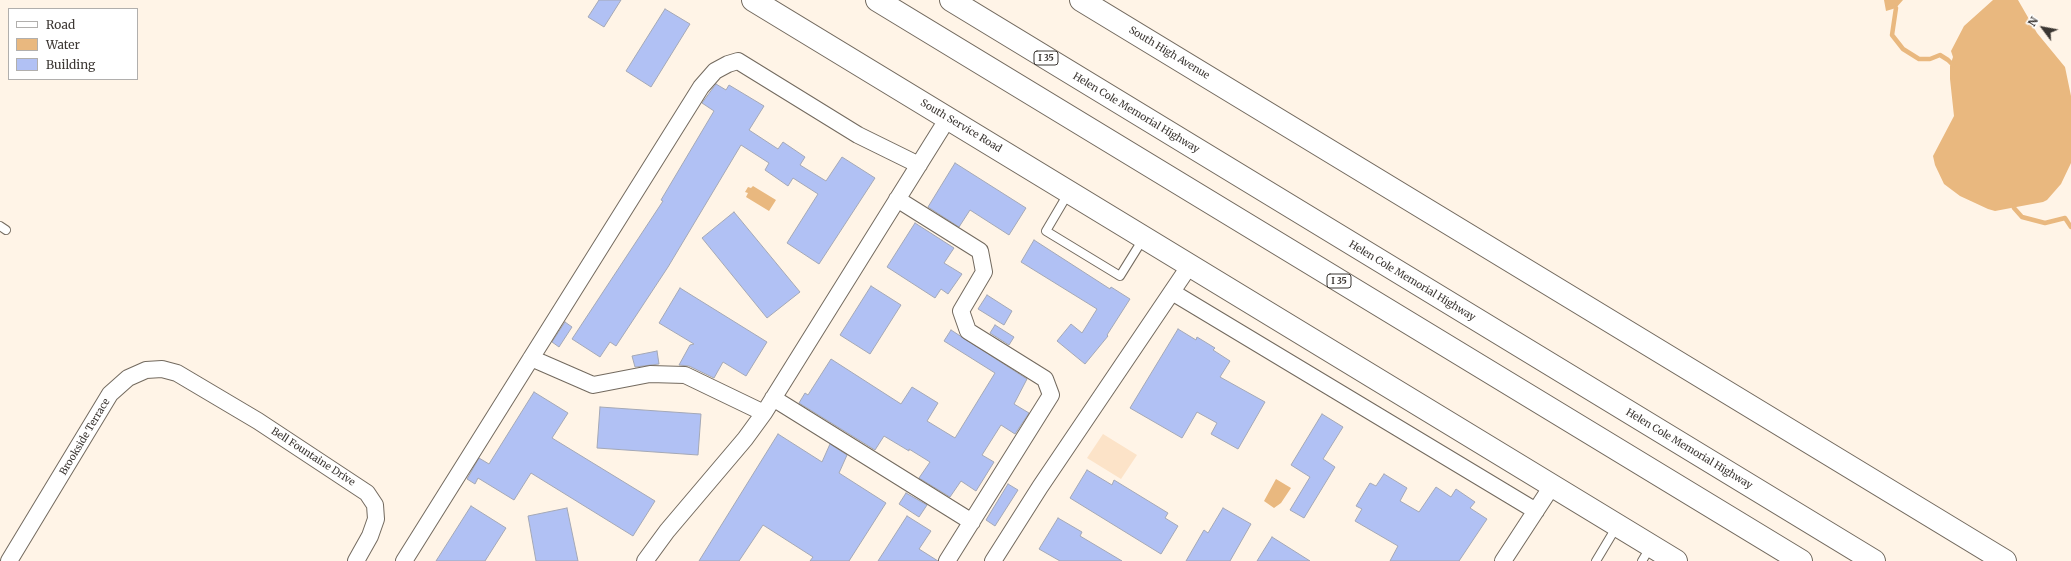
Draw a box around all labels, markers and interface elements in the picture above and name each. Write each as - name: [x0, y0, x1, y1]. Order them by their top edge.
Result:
- legend: [8, 8, 138, 80]
- north arrow: [2023, 8, 2063, 48]
- text: N: [2025, 14, 2041, 29]
- text: Road: [46, 17, 75, 32]
- street label: South High Avenue: [1127, 24, 1211, 82]
- text: Water: [46, 37, 80, 52]
- road number: I 35: [1034, 51, 1058, 65]
- text: Building: [46, 57, 95, 72]
- street label: Helen Cole Memorial Highway: [1071, 70, 1201, 156]
- street label: South Service Road: [918, 97, 1004, 155]
- street label: Helen Cole Memorial Highway: [1347, 238, 1477, 324]
- road number: I 35: [1327, 274, 1351, 288]
- street label: Brookside Terrace: [57, 397, 113, 477]
- street label: Helen Cole Memorial Highway: [1624, 406, 1754, 492]
- street label: Bell Fountaine Drive: [269, 425, 357, 489]

